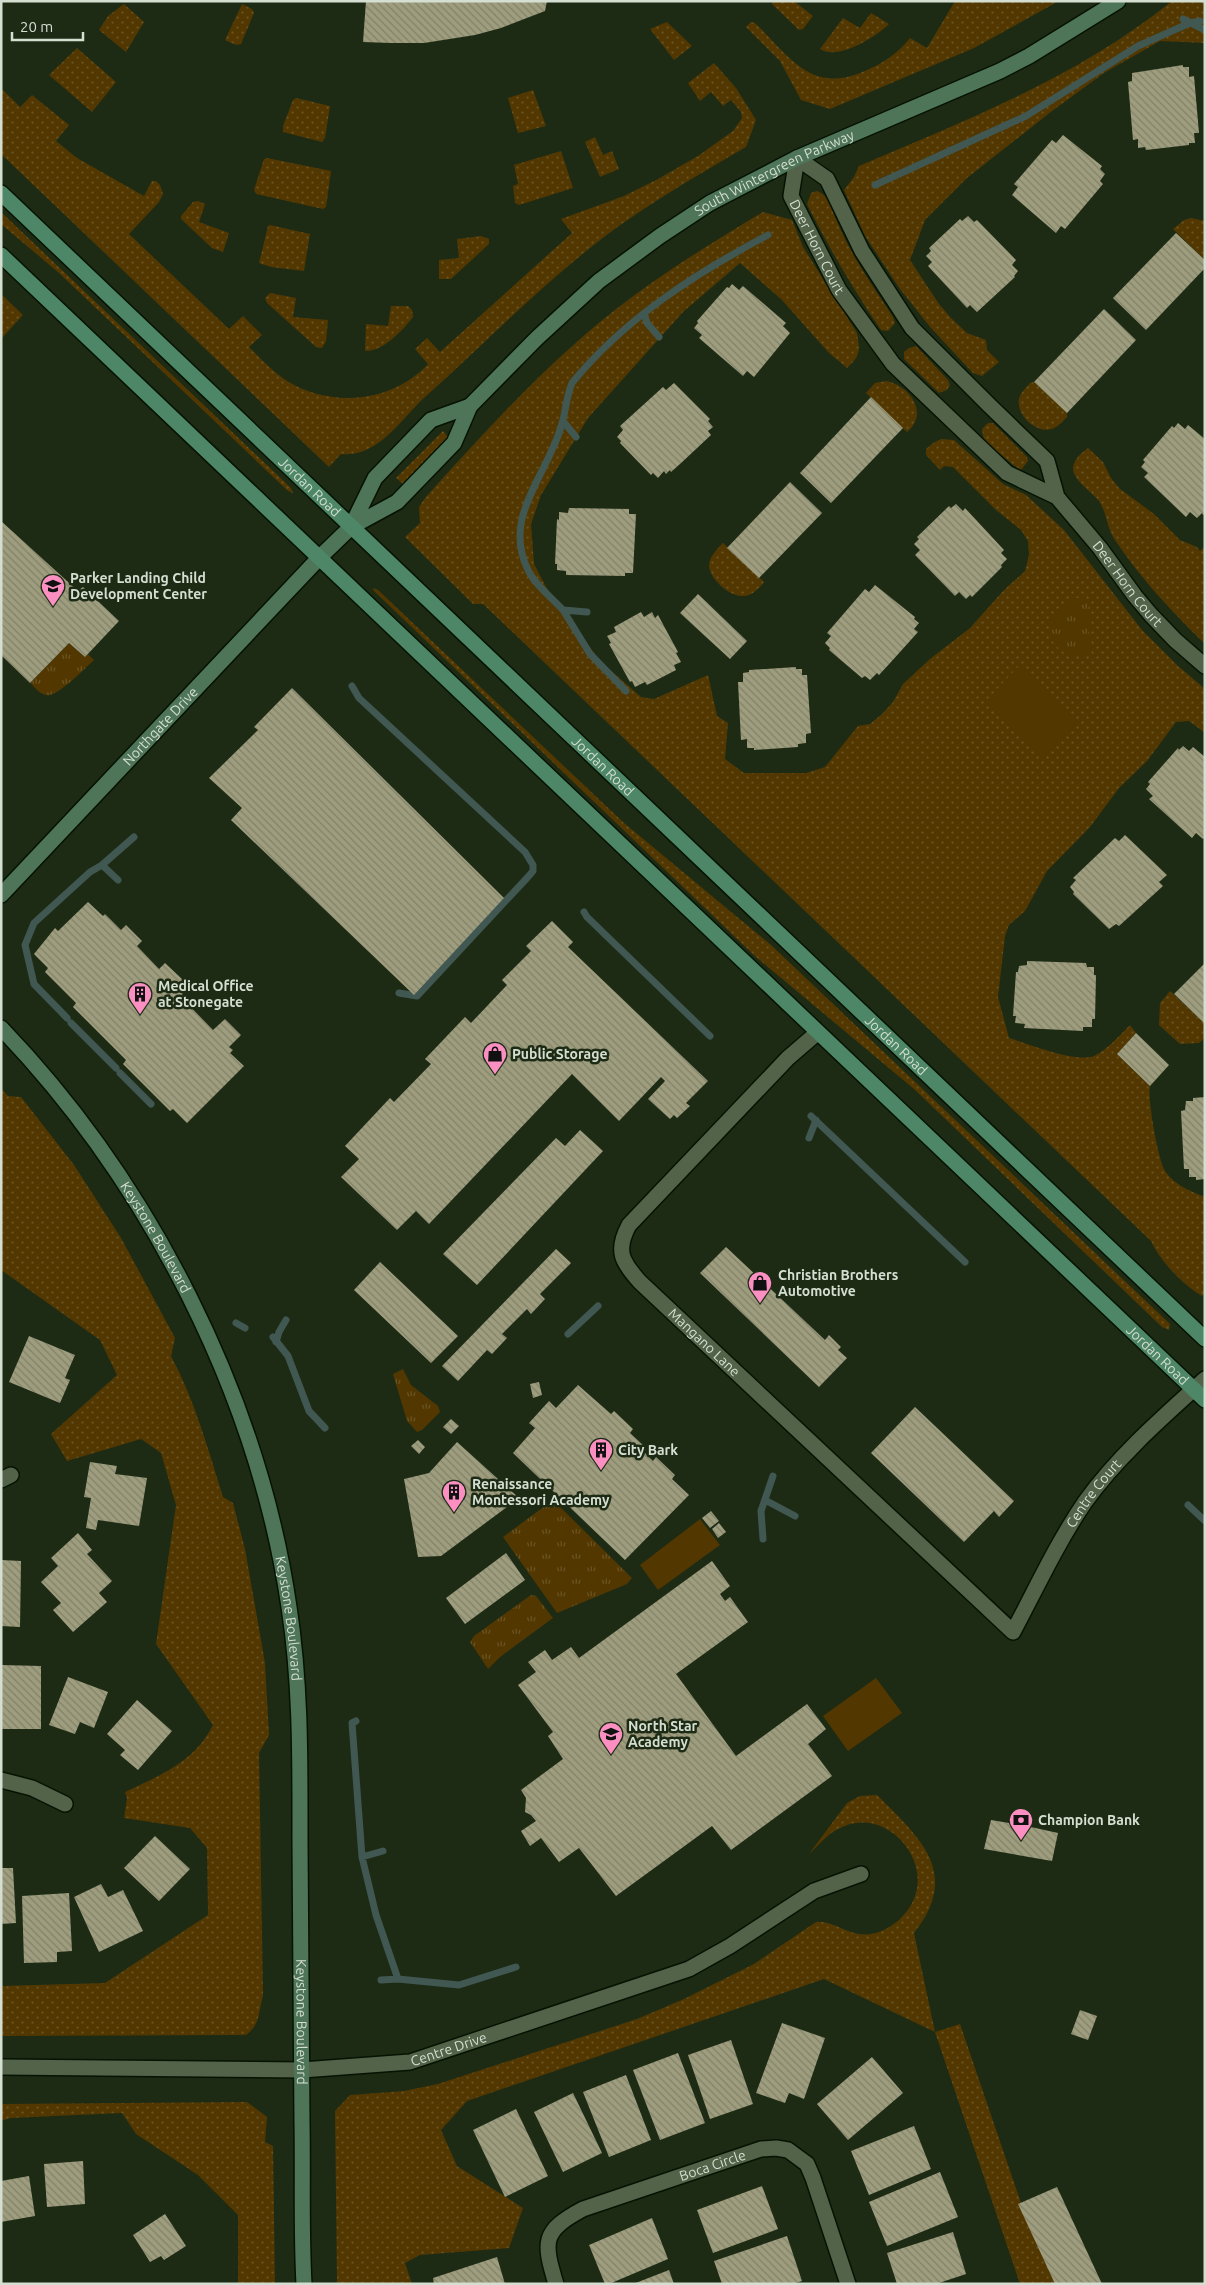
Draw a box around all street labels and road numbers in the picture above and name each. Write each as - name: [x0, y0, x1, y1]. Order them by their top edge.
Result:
- street label: South Wintergreen Parkway: [691, 126, 857, 219]
- street label: Deer Horn Court: [786, 197, 848, 298]
- street label: Jordan Road: [275, 454, 344, 520]
- street label: Deer Horn Court: [1089, 538, 1166, 630]
- street label: Northgate Drive: [119, 684, 201, 769]
- street label: Jordan Road: [569, 733, 637, 799]
- street label: Jordan Road: [862, 1012, 931, 1078]
- street label: Keystone Boulevard: [117, 1179, 194, 1295]
- street label: Mangano Lane: [665, 1305, 743, 1380]
- street label: Jordan Road: [1123, 1322, 1192, 1388]
- street label: Centre Court: [1063, 1456, 1125, 1531]
- street label: Keystone Boulevard: [272, 1555, 305, 1681]
- street label: Keystone Boulevard: [293, 1959, 310, 2085]
- street label: Centre Drive: [409, 2029, 489, 2069]
- street label: Boca Circle: [677, 2147, 748, 2184]

